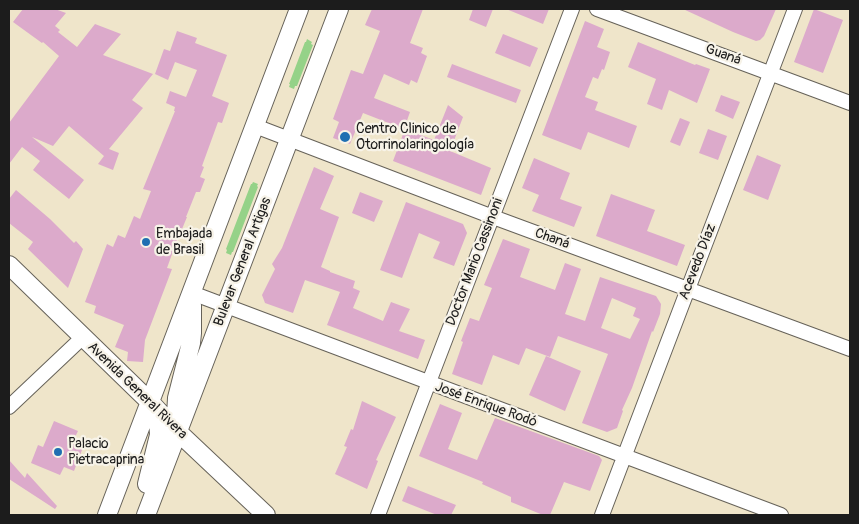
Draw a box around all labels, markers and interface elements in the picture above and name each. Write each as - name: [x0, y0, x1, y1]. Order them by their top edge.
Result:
- street label: Guaná: [703, 41, 743, 69]
- place label: Centro Clinico de Otorrinolaringología: [356, 121, 474, 154]
- marker: Centro Clinico de Otorrinolaringología: [338, 130, 352, 144]
- street label: Bulevar General Artigas: [211, 195, 275, 329]
- street label: Doctor Mario Cassinoni: [443, 196, 507, 328]
- street label: Acevedo Díaz: [676, 222, 720, 302]
- street label: Chaná: [532, 225, 572, 253]
- place label: Embajada de Brasil: [156, 226, 212, 258]
- marker: Embajada de Brasil: [140, 236, 152, 248]
- street label: Avenida General Rivera: [84, 339, 190, 443]
- street label: José Enrique Rodó: [433, 379, 539, 431]
- place label: Palacio Pietracaprina: [68, 436, 144, 468]
- marker: Palacio Pietracaprina: [52, 446, 64, 458]

